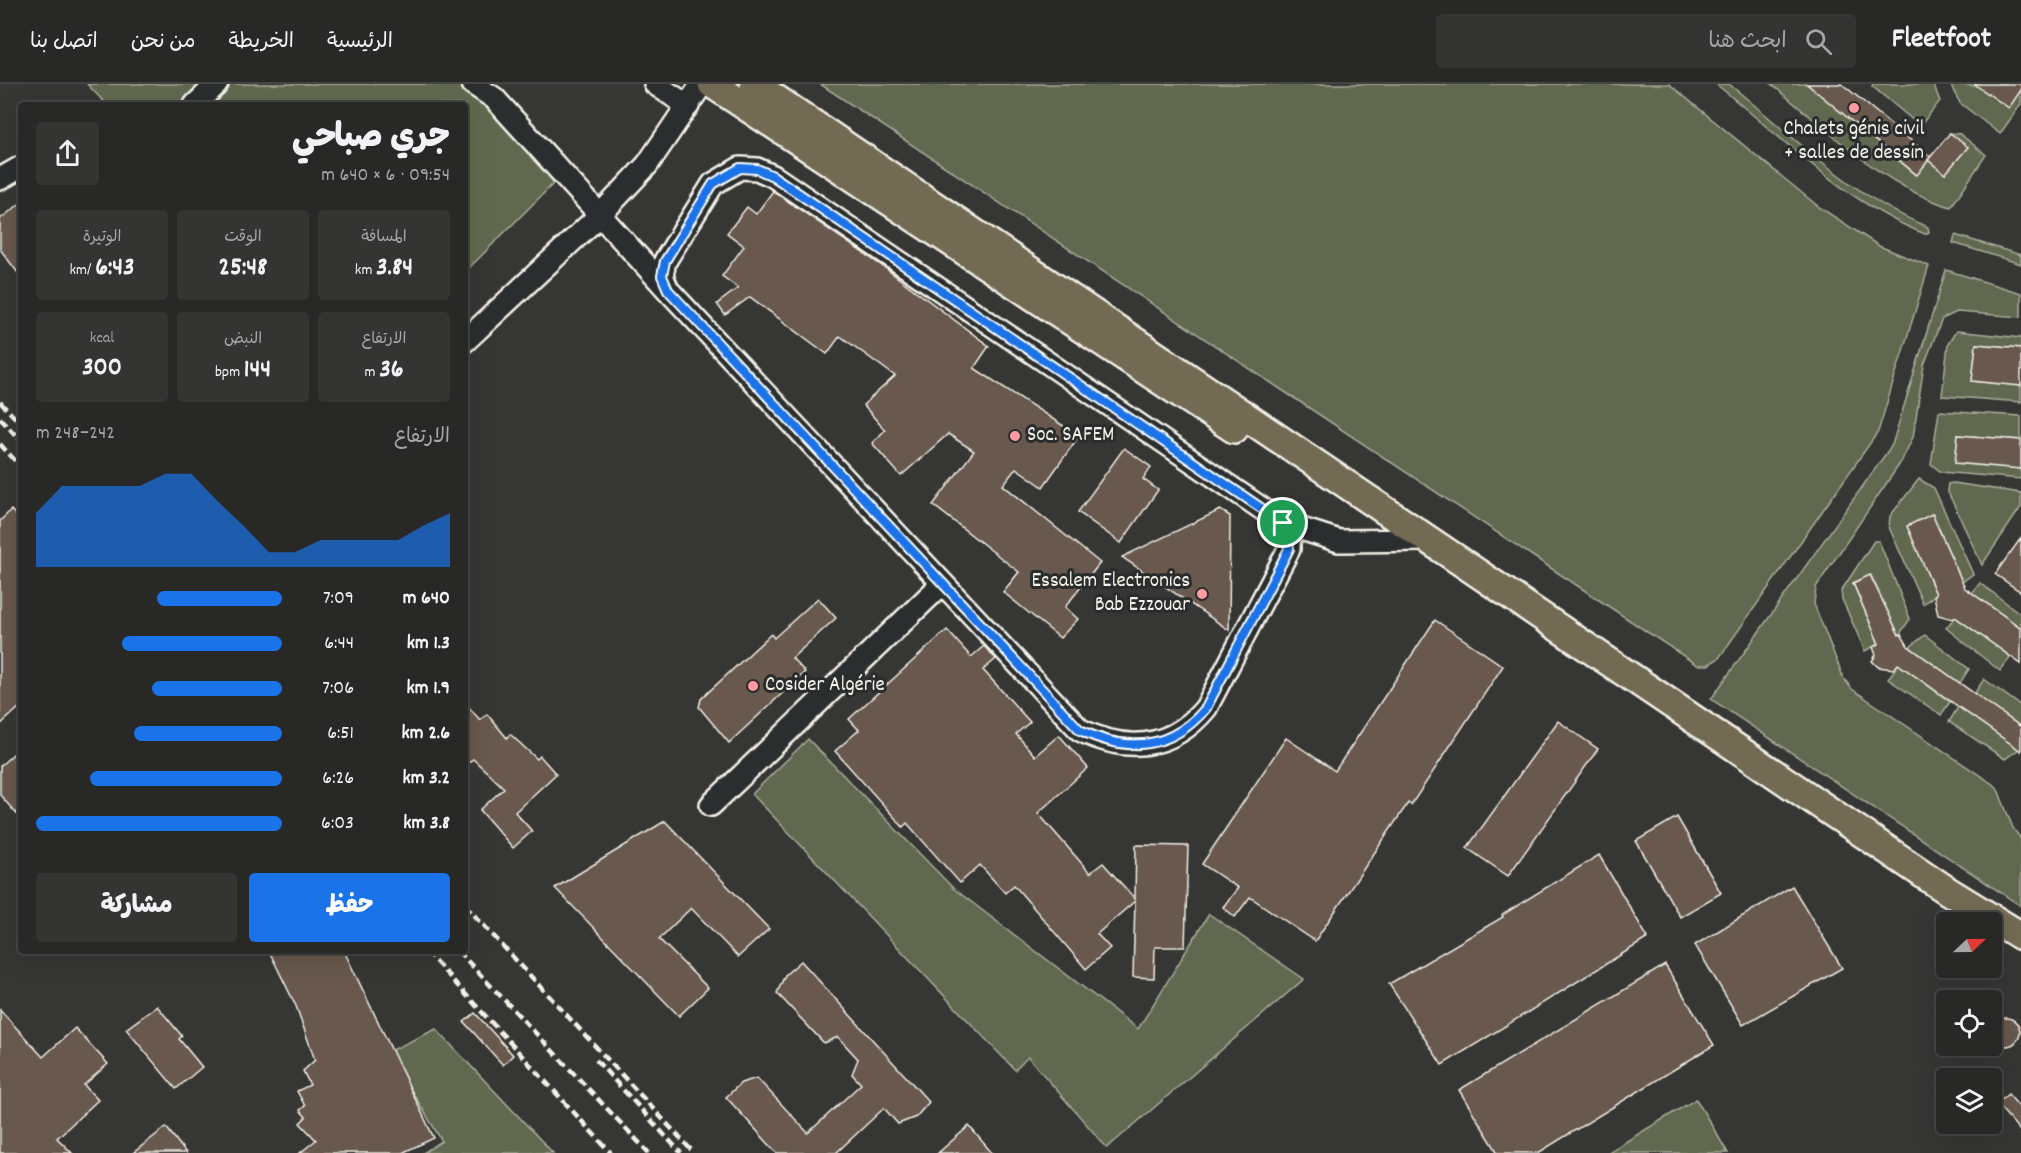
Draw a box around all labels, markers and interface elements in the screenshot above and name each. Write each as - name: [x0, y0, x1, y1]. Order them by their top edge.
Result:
- search box: [1436, 14, 1856, 68]
- text: Fleetfoot: [1892, 21, 1991, 61]
- icon: search: [1802, 25, 1835, 58]
- text: ابحث هنا: [1708, 27, 1787, 58]
- text: اتصل بنا: [30, 28, 98, 58]
- text: من نحن: [131, 28, 195, 58]
- text: الخريطة: [228, 28, 294, 58]
- text: الرئيسية: [327, 28, 393, 58]
- marker: Chalets génis civil + salles de dessin: [1847, 101, 1861, 115]
- place label: Chalets génis civil + salles de dessin: [1784, 115, 1924, 169]
- text: جري صباحي: [292, 116, 450, 163]
- button: share: [36, 122, 99, 185]
- text: 09:54 · 6 × 640 m: [321, 162, 450, 190]
- text: الوتيرة: [83, 226, 121, 249]
- text: الوقت: [224, 226, 262, 249]
- text: المسافة: [361, 226, 407, 249]
- text: 6:43: [95, 250, 135, 287]
- text: 25:48: [219, 250, 267, 287]
- text: 3.84: [376, 250, 413, 287]
- text: /km: [69, 259, 95, 282]
- text: km: [355, 259, 376, 282]
- text: kcal: [90, 327, 114, 350]
- text: النبض: [224, 328, 262, 351]
- text: الارتفاع: [362, 328, 406, 351]
- text: 300: [82, 350, 122, 387]
- text: 144: [244, 352, 271, 389]
- text: 36: [379, 352, 403, 389]
- text: bpm: [215, 361, 244, 384]
- text: m: [365, 361, 379, 384]
- text: 242–248 m: [36, 420, 115, 448]
- place label: Soc. SAFEM: [1027, 421, 1114, 451]
- text: الارتفاع: [394, 424, 450, 452]
- marker: Soc. SAFEM: [1008, 429, 1022, 443]
- pin: [1257, 497, 1308, 548]
- icon: arrive: [1266, 506, 1299, 539]
- place label: Essalem Electronics Bab Ezzouar: [1032, 567, 1190, 621]
- text: 7:09: [323, 585, 354, 613]
- text: 640 m: [403, 585, 450, 613]
- marker: Essalem Electronics Bab Ezzouar: [1195, 587, 1209, 601]
- text: 6:44: [324, 630, 354, 658]
- text: 1.3 km: [407, 630, 450, 658]
- place label: Cosider Algérie: [765, 671, 885, 701]
- text: 7:06: [322, 675, 354, 703]
- text: 1.9 km: [407, 675, 450, 703]
- marker: Cosider Algérie: [746, 679, 760, 693]
- text: 6:51: [327, 720, 354, 748]
- text: 2.6 km: [402, 720, 450, 748]
- text: 6:26: [322, 765, 354, 793]
- text: 3.2 km: [403, 765, 450, 793]
- text: 6:03: [321, 810, 354, 838]
- text: 3.8 km: [403, 810, 450, 838]
- button: مشاركة: [36, 873, 237, 942]
- button: حفظ: [249, 873, 450, 942]
- north arrow: [1936, 912, 2002, 978]
- map controls: [1936, 912, 2002, 1134]
- button: locate: [1936, 990, 2002, 1056]
- button: layers: [1936, 1068, 2002, 1134]

